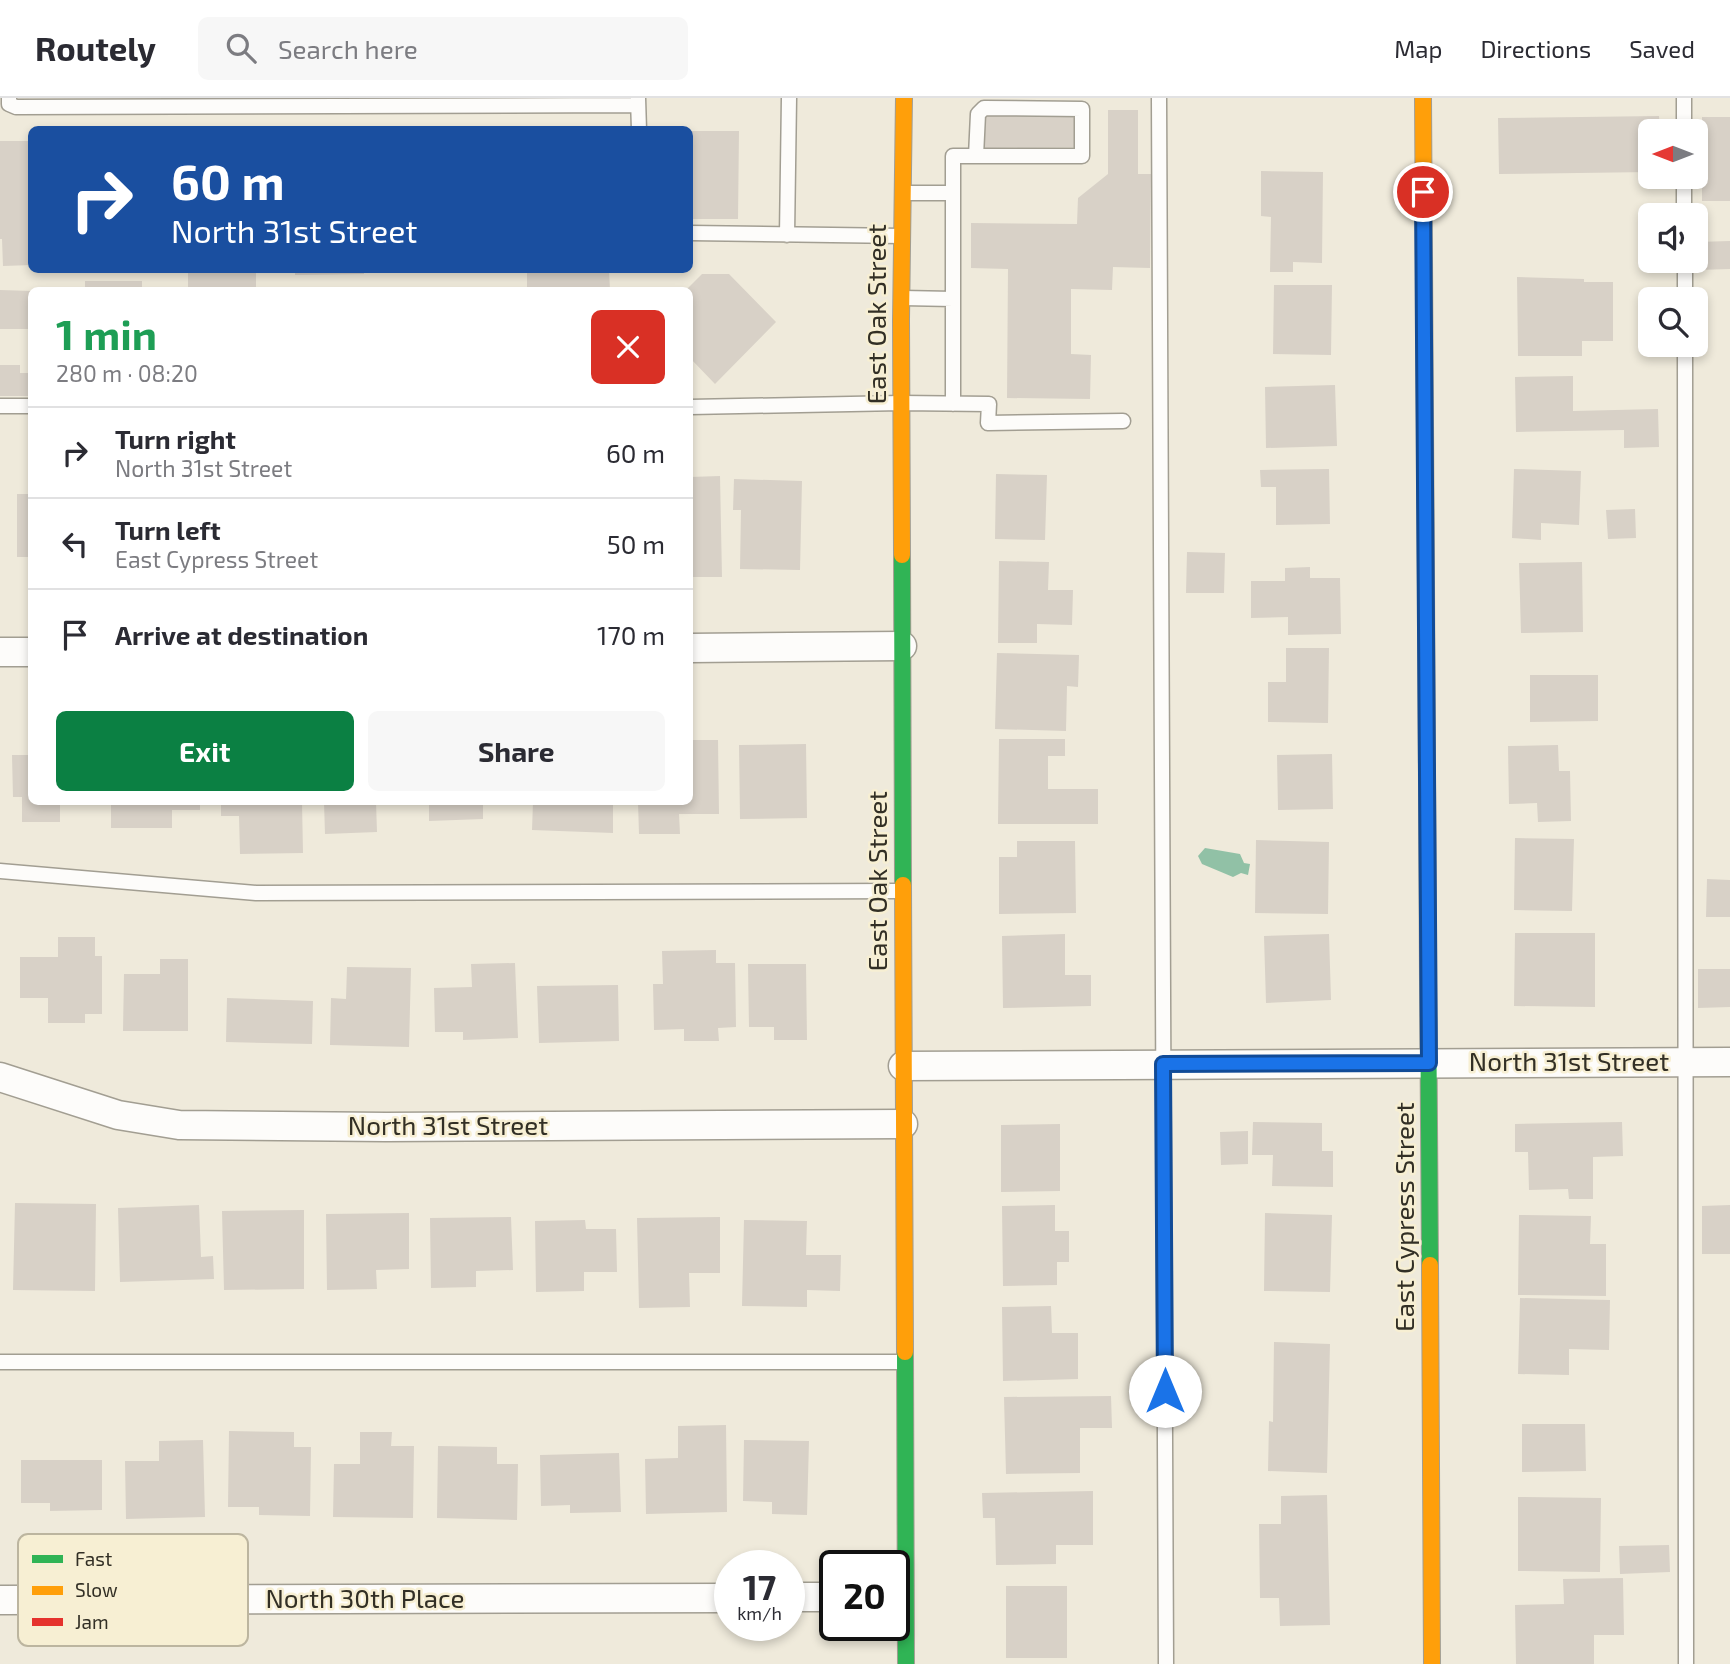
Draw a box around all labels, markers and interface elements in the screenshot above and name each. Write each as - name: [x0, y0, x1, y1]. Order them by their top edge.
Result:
- search box: [198, 17, 688, 80]
- text: Routely: [35, 28, 156, 68]
- icon: search: [222, 29, 260, 67]
- text: Search here: [278, 33, 418, 64]
- text: Map: [1394, 34, 1442, 63]
- text: Directions: [1480, 34, 1591, 63]
- text: Saved: [1629, 34, 1695, 63]
- north arrow: [1638, 119, 1708, 189]
- map controls: [1638, 119, 1708, 357]
- text: 60 m: [171, 151, 285, 210]
- icon: right: [56, 154, 147, 245]
- pin: [1393, 162, 1453, 222]
- icon: arrive: [1404, 173, 1442, 211]
- button: sound: [1638, 203, 1708, 273]
- text: North 31st Street: [171, 211, 418, 249]
- street label: East Oak Street: [860, 224, 891, 404]
- button: search: [1638, 287, 1708, 357]
- text: 1 min: [56, 308, 157, 358]
- button: close: [591, 310, 665, 384]
- text: 280 m · 08:20: [56, 359, 198, 387]
- text: Turn right: [115, 423, 236, 454]
- icon: right: [56, 434, 94, 472]
- text: 60 m: [606, 437, 665, 468]
- text: North 31st Street: [115, 454, 292, 482]
- text: Turn left: [115, 514, 221, 545]
- icon: left: [56, 525, 94, 563]
- text: 50 m: [607, 528, 665, 559]
- text: East Cypress Street: [115, 545, 318, 573]
- icon: arrive: [56, 616, 94, 654]
- text: Arrive at destination: [115, 619, 368, 650]
- text: 170 m: [597, 619, 665, 650]
- button: Exit: [56, 711, 354, 791]
- button: Share: [368, 711, 665, 791]
- street label: East Oak Street: [861, 791, 892, 971]
- street label: North 31st Street: [1469, 1045, 1669, 1076]
- street label: East Cypress Street: [1388, 1102, 1419, 1332]
- street label: North 31st Street: [348, 1109, 548, 1140]
- position arrow: [1128, 1354, 1202, 1428]
- legend: [18, 1534, 248, 1646]
- text: Fast: [75, 1547, 112, 1570]
- speed limit sign: 20: [819, 1550, 910, 1641]
- text: 17: [743, 1565, 776, 1607]
- text: Slow: [75, 1578, 118, 1601]
- street label: North 30th Place: [265, 1582, 465, 1613]
- text: km/h: [737, 1602, 782, 1624]
- text: Jam: [75, 1610, 109, 1633]

